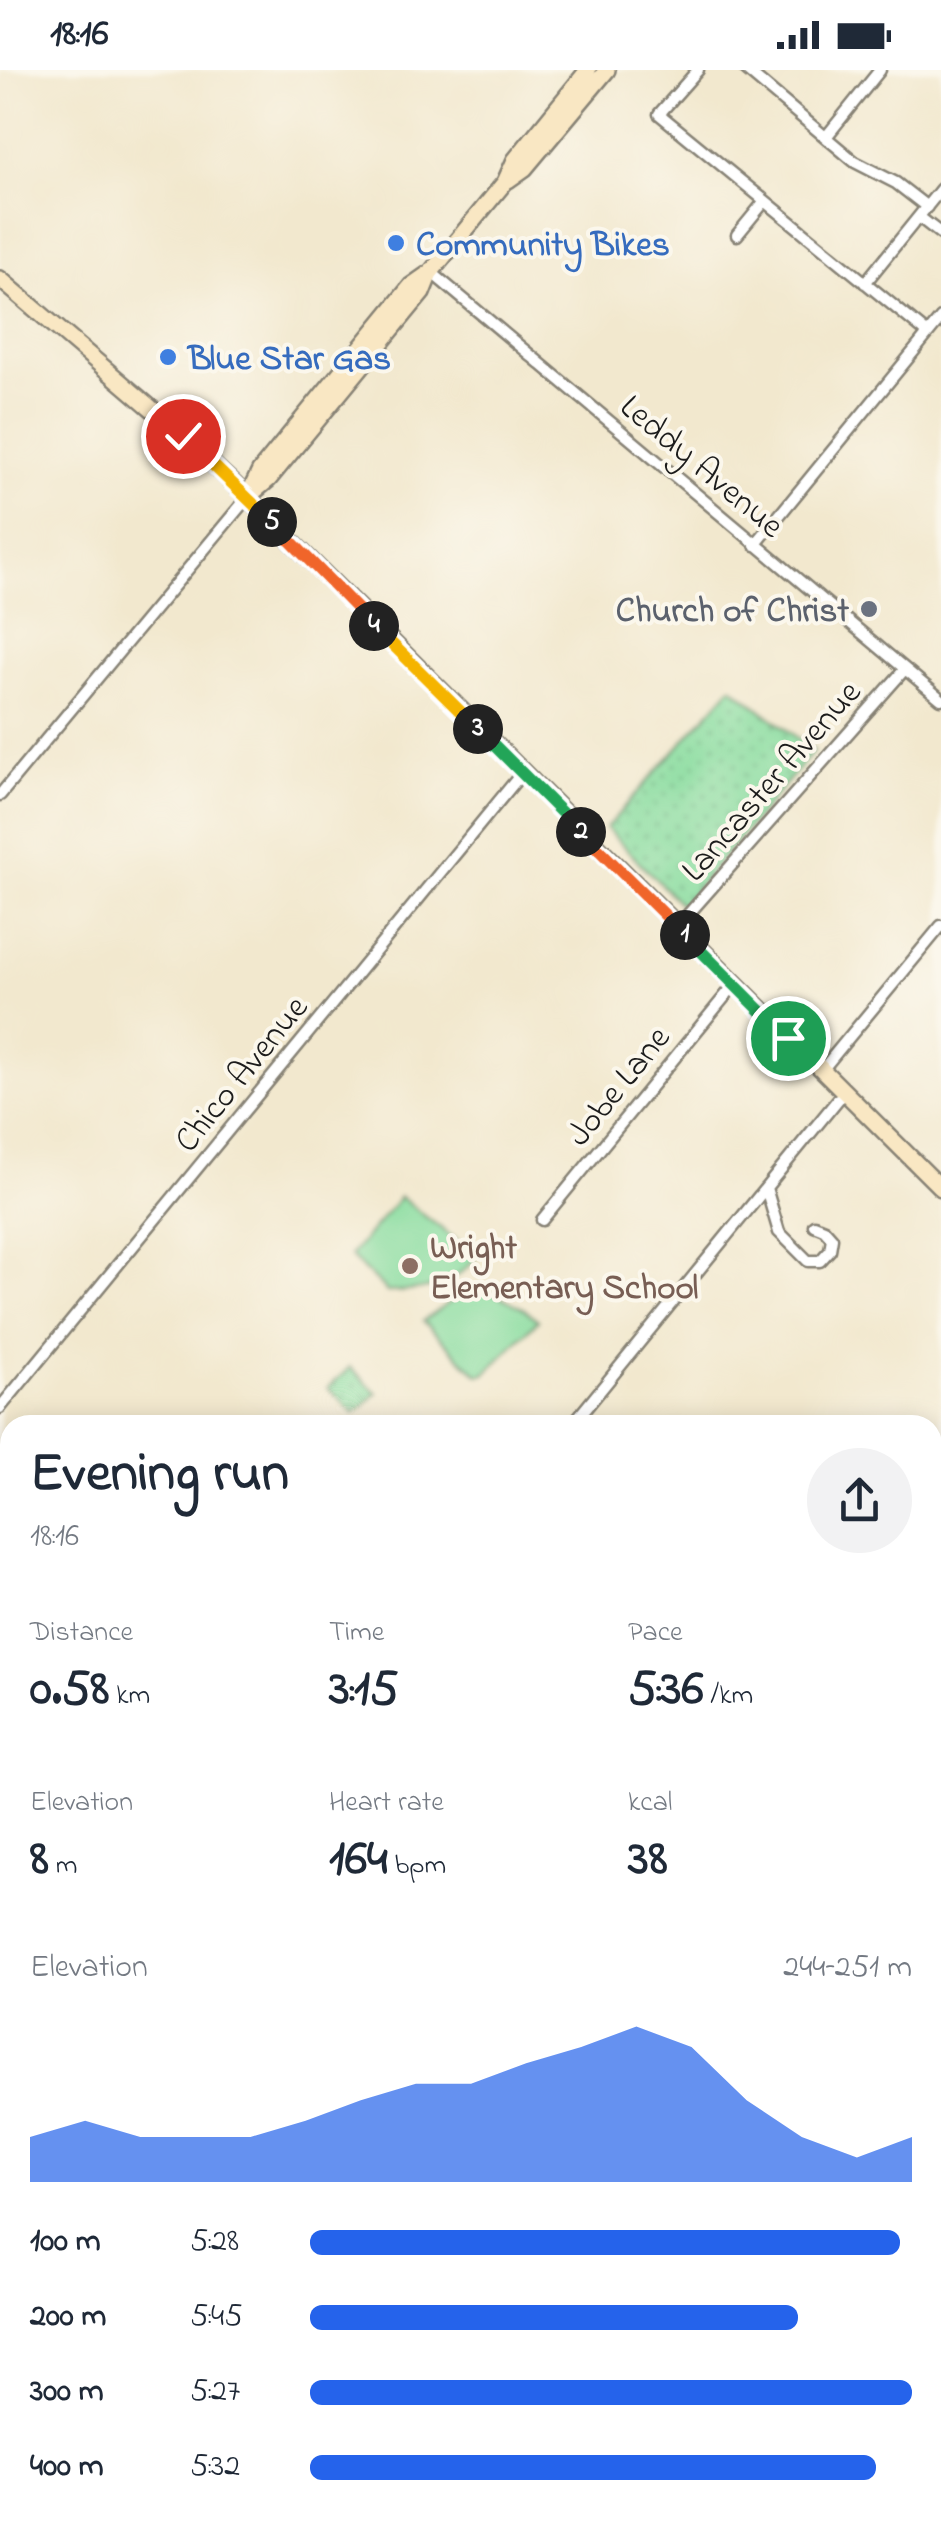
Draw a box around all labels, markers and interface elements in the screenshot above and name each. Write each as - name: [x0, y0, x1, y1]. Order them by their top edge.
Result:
- text: 18:16: [50, 7, 108, 63]
- place label: Community Bikes: [416, 221, 670, 273]
- marker: Community Bikes: [385, 232, 407, 254]
- place label: Blue Star Gas: [186, 335, 391, 386]
- marker: Blue Star Gas: [157, 346, 179, 368]
- street label: Leddy Avenue: [607, 384, 794, 552]
- pin: [141, 394, 226, 479]
- icon: check: [156, 409, 211, 464]
- pin: 5: [247, 497, 297, 547]
- text: 5: [264, 501, 280, 542]
- place label: Church of Christ: [616, 587, 849, 638]
- marker: Church of Christ: [858, 598, 880, 620]
- pin: 4: [349, 601, 399, 651]
- text: 4: [368, 605, 380, 646]
- street label: Lancaster Avenue: [670, 670, 875, 895]
- pin: 3: [453, 704, 503, 754]
- text: 3: [472, 708, 484, 749]
- pin: 2: [556, 807, 606, 857]
- text: 2: [574, 811, 588, 852]
- pin: 1: [660, 910, 710, 960]
- text: 1: [681, 914, 689, 955]
- street label: Chico Avenue: [163, 985, 322, 1165]
- pin: [746, 996, 831, 1081]
- icon: arrive: [761, 1011, 816, 1066]
- street label: Jobe Lane: [555, 1016, 684, 1158]
- place label: Wright Elementary School: [430, 1224, 699, 1316]
- marker: Wright Elementary School: [399, 1255, 421, 1277]
- text: Evening run: [30, 1436, 289, 1516]
- button: share: [807, 1448, 912, 1553]
- text: 18:16: [30, 1514, 79, 1561]
- text: Distance: [30, 1613, 133, 1654]
- text: Time: [329, 1613, 384, 1654]
- text: Pace: [628, 1613, 683, 1654]
- text: 0.58: [30, 1654, 109, 1727]
- text: 3:15: [329, 1654, 398, 1727]
- text: 5:36: [628, 1654, 704, 1727]
- text: km: [109, 1676, 150, 1717]
- text: /km: [704, 1676, 753, 1717]
- text: Elevation: [30, 1783, 133, 1824]
- text: Heart rate: [329, 1783, 444, 1824]
- text: kcal: [628, 1783, 673, 1824]
- text: 8: [30, 1824, 49, 1897]
- text: 164: [329, 1824, 388, 1897]
- text: 38: [628, 1824, 667, 1897]
- text: m: [49, 1846, 77, 1887]
- text: bpm: [388, 1846, 446, 1887]
- text: Elevation: [30, 1945, 148, 1992]
- text: 244–251 m: [783, 1945, 912, 1992]
- text: 100 m: [30, 2219, 101, 2266]
- text: 5:28: [190, 2219, 239, 2266]
- text: 200 m: [30, 2294, 106, 2341]
- text: 5:45: [190, 2294, 243, 2341]
- text: 300 m: [30, 2369, 104, 2416]
- text: 5:27: [190, 2369, 240, 2416]
- text: 400 m: [30, 2444, 104, 2491]
- text: 5:32: [190, 2444, 240, 2491]

